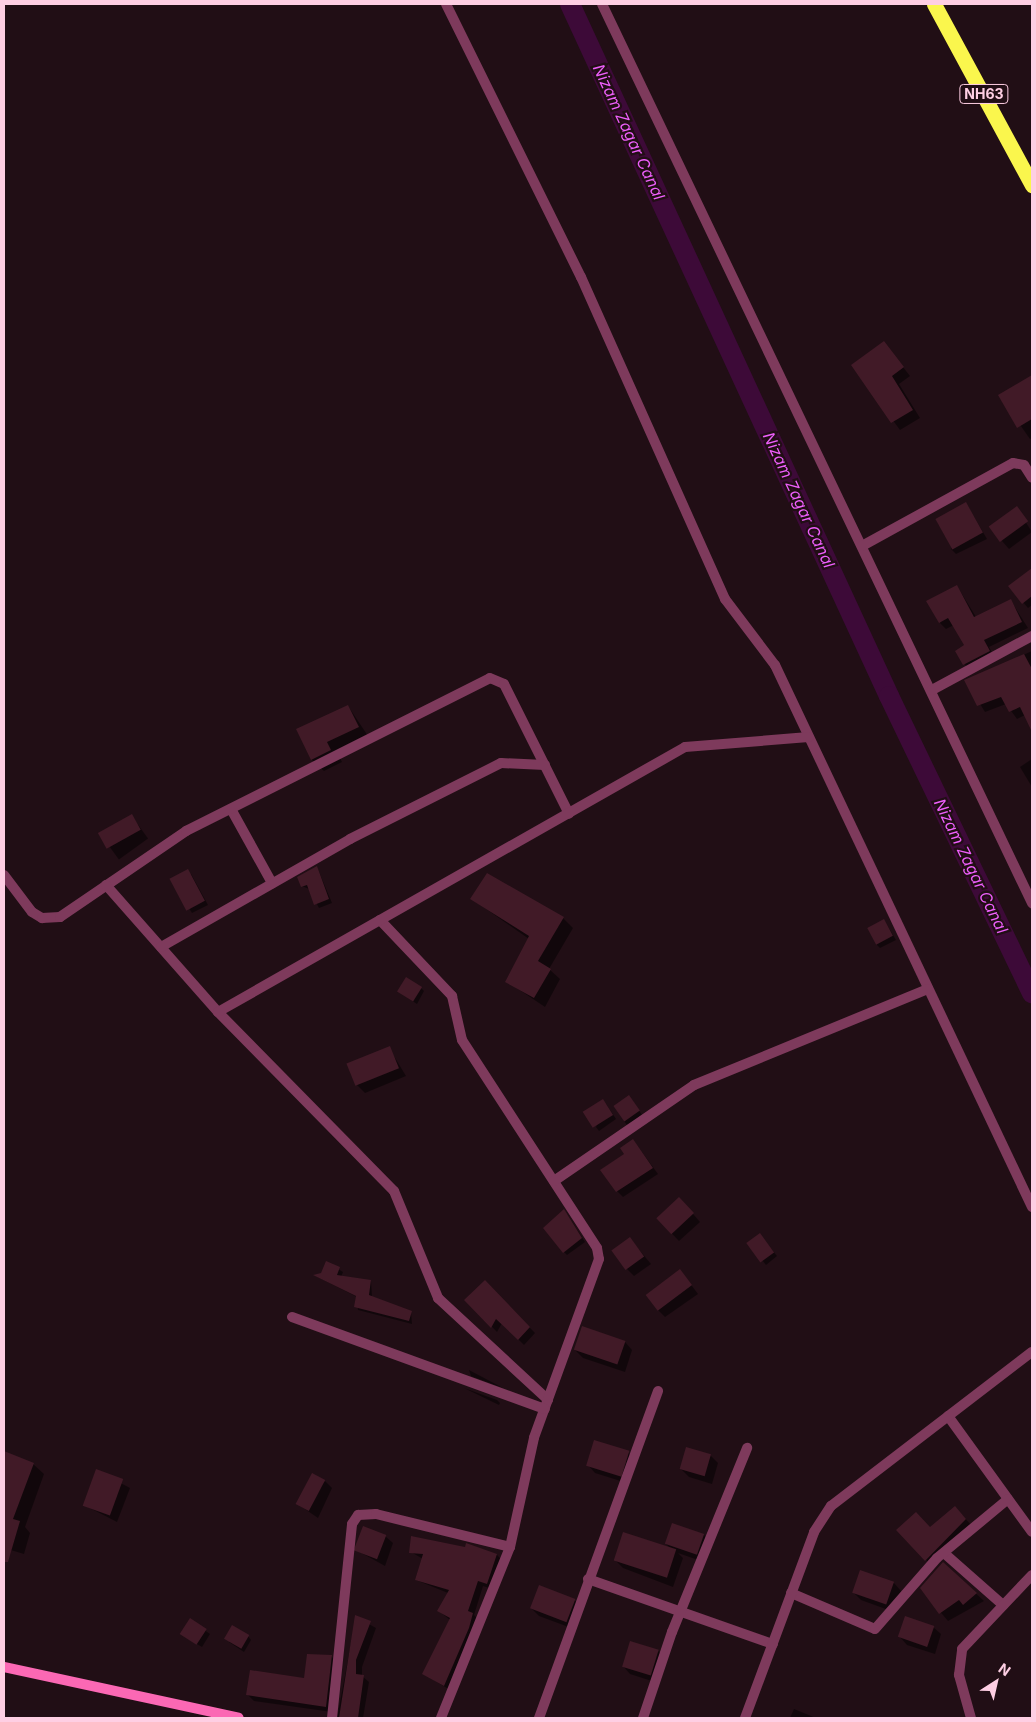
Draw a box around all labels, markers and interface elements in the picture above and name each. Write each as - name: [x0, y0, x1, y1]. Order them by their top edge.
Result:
- water label: Nizam Zagar Canal: [589, 61, 669, 203]
- road number: NH63: [959, 82, 1009, 106]
- water label: Nizam Zagar Canal: [759, 429, 839, 571]
- water label: Nizam Zagar Canal: [930, 795, 1012, 937]
- north arrow: [971, 1657, 1021, 1707]
- text: N: [996, 1659, 1014, 1679]

